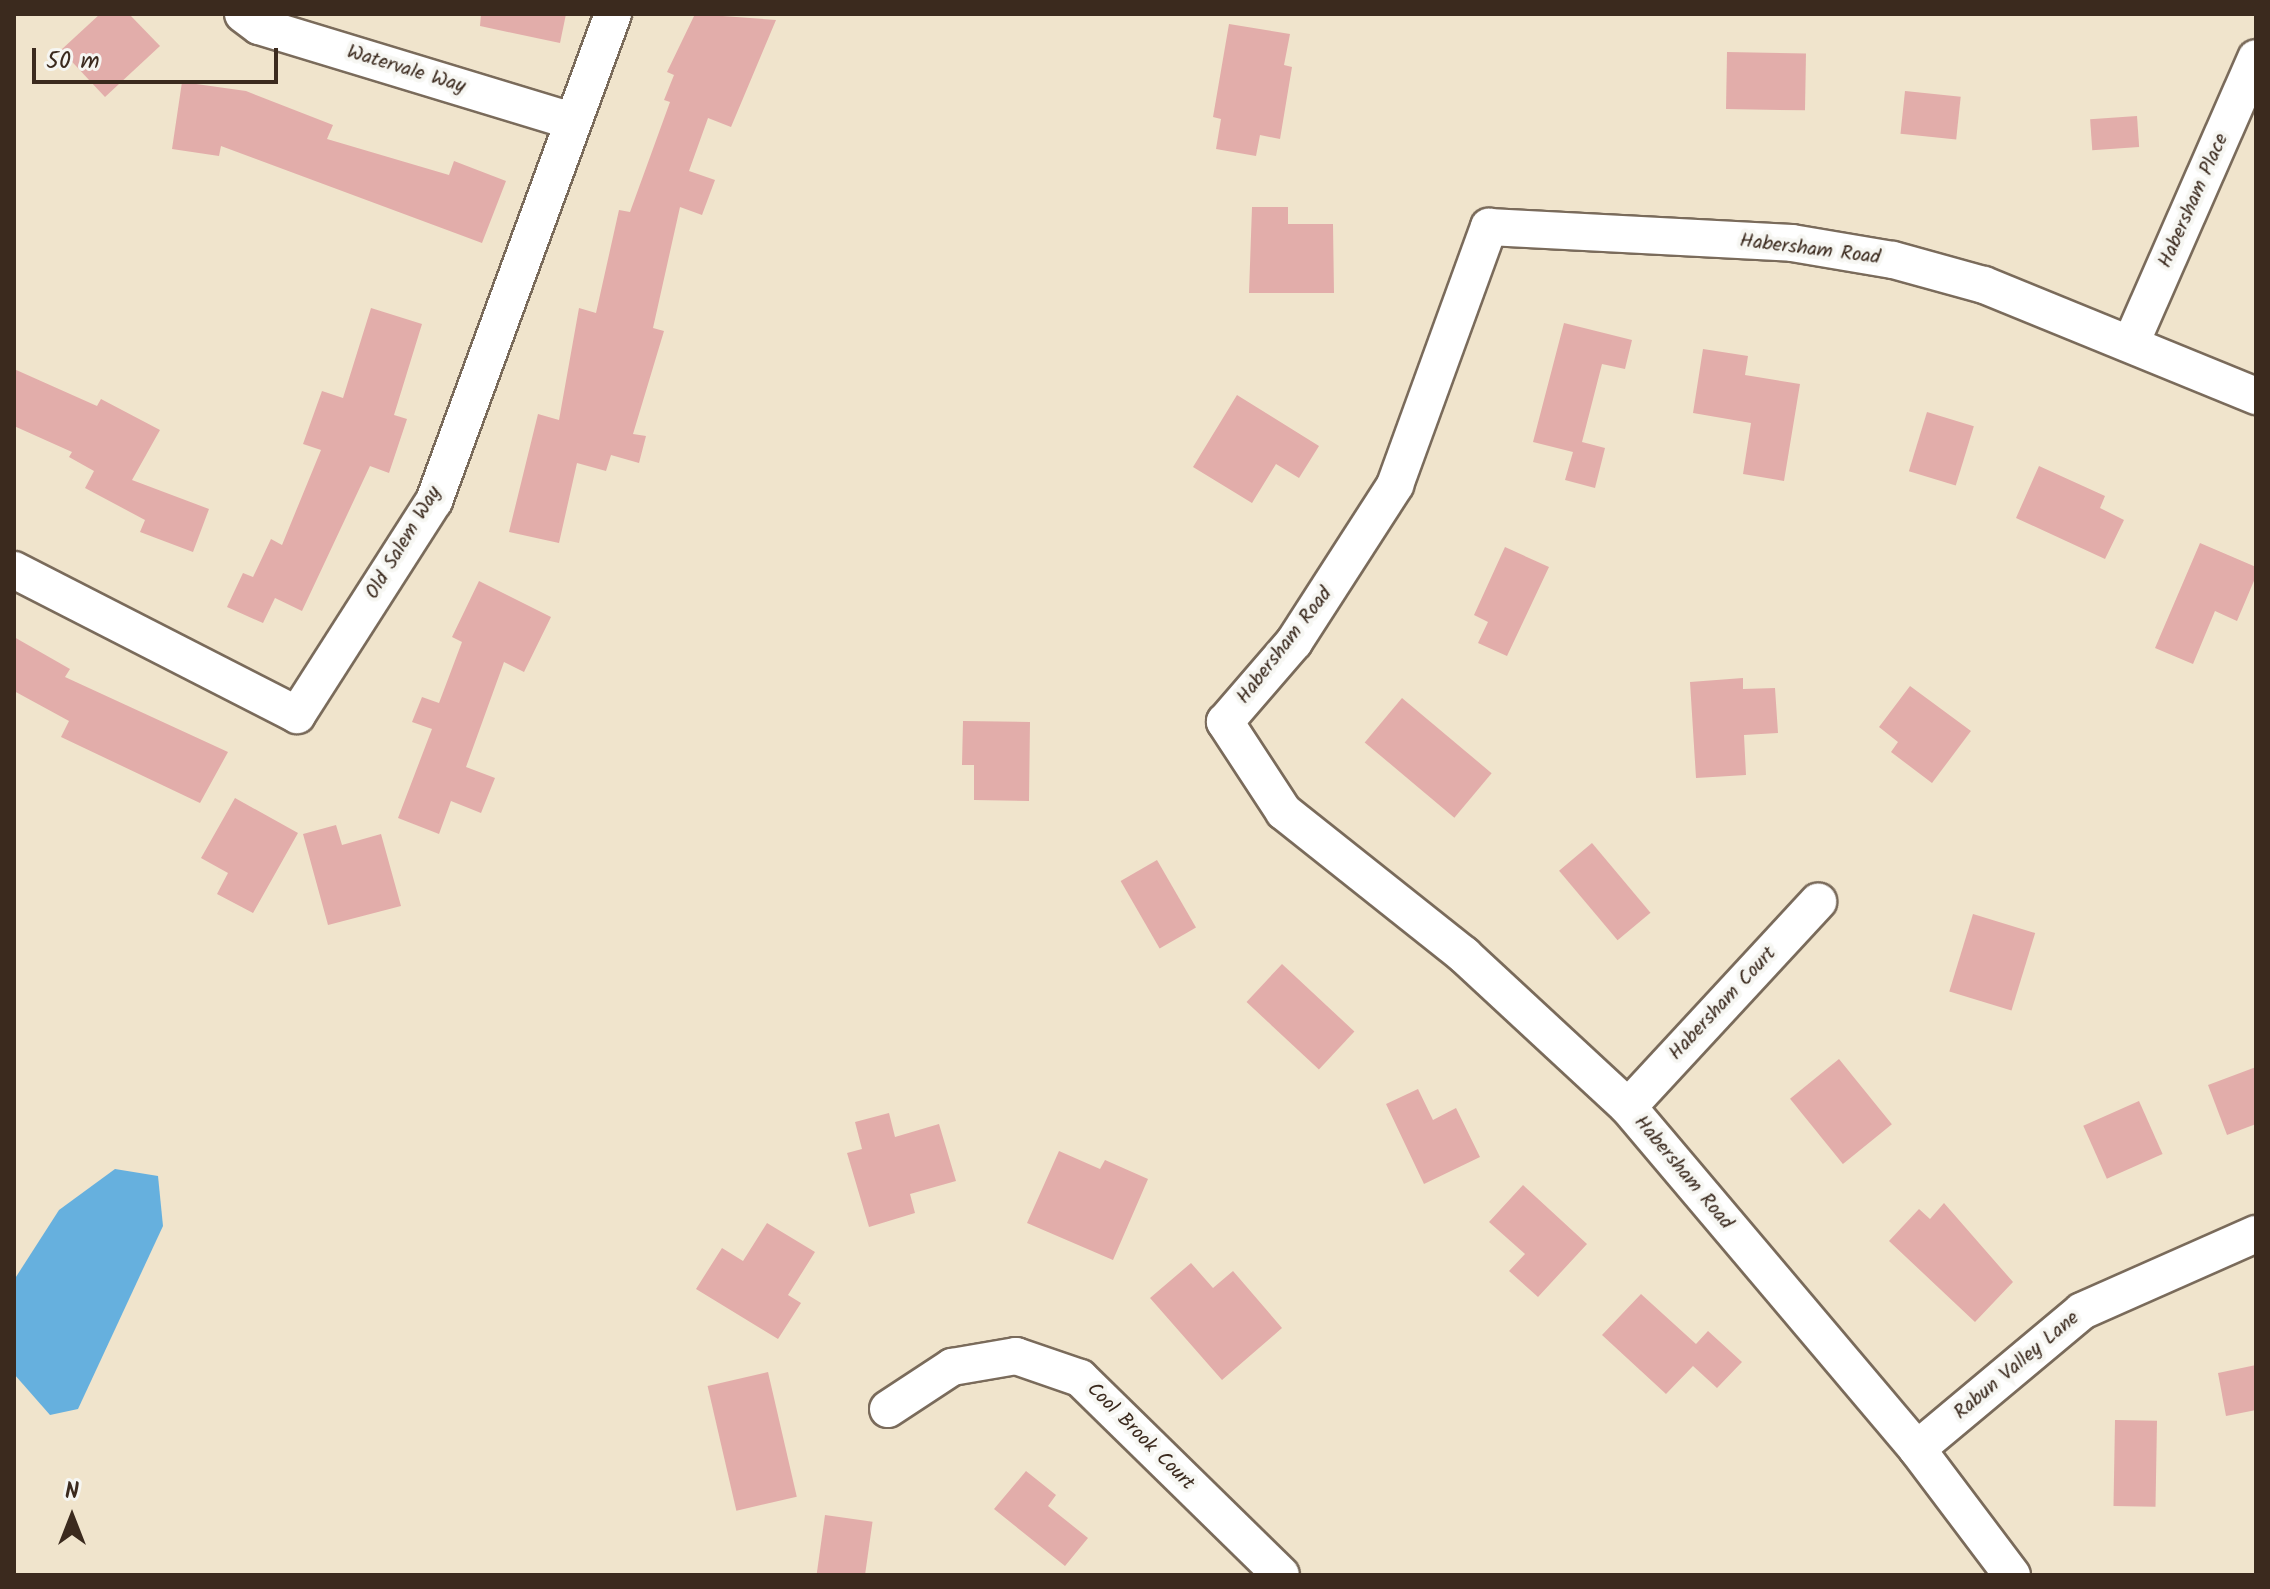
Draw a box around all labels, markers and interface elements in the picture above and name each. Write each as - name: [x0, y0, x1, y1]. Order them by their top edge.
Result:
- scale bar: [36, 32, 282, 82]
- street label: Watervale Way: [344, 41, 468, 99]
- text: 50 m: [46, 42, 100, 81]
- street label: Habersham Place: [2154, 130, 2234, 272]
- street label: Habersham Road: [1738, 229, 1882, 271]
- street label: Old Salem Way: [361, 482, 447, 604]
- street label: Habersham Road: [1232, 583, 1338, 709]
- street label: Habersham Court: [1664, 942, 1782, 1066]
- street label: Habersham Road: [1628, 1111, 1738, 1235]
- street label: Rabun Valley Lane: [1950, 1307, 2084, 1425]
- street label: Cool Brook Court: [1081, 1378, 1199, 1496]
- text: N: [65, 1475, 79, 1510]
- north arrow: [32, 1477, 112, 1557]

